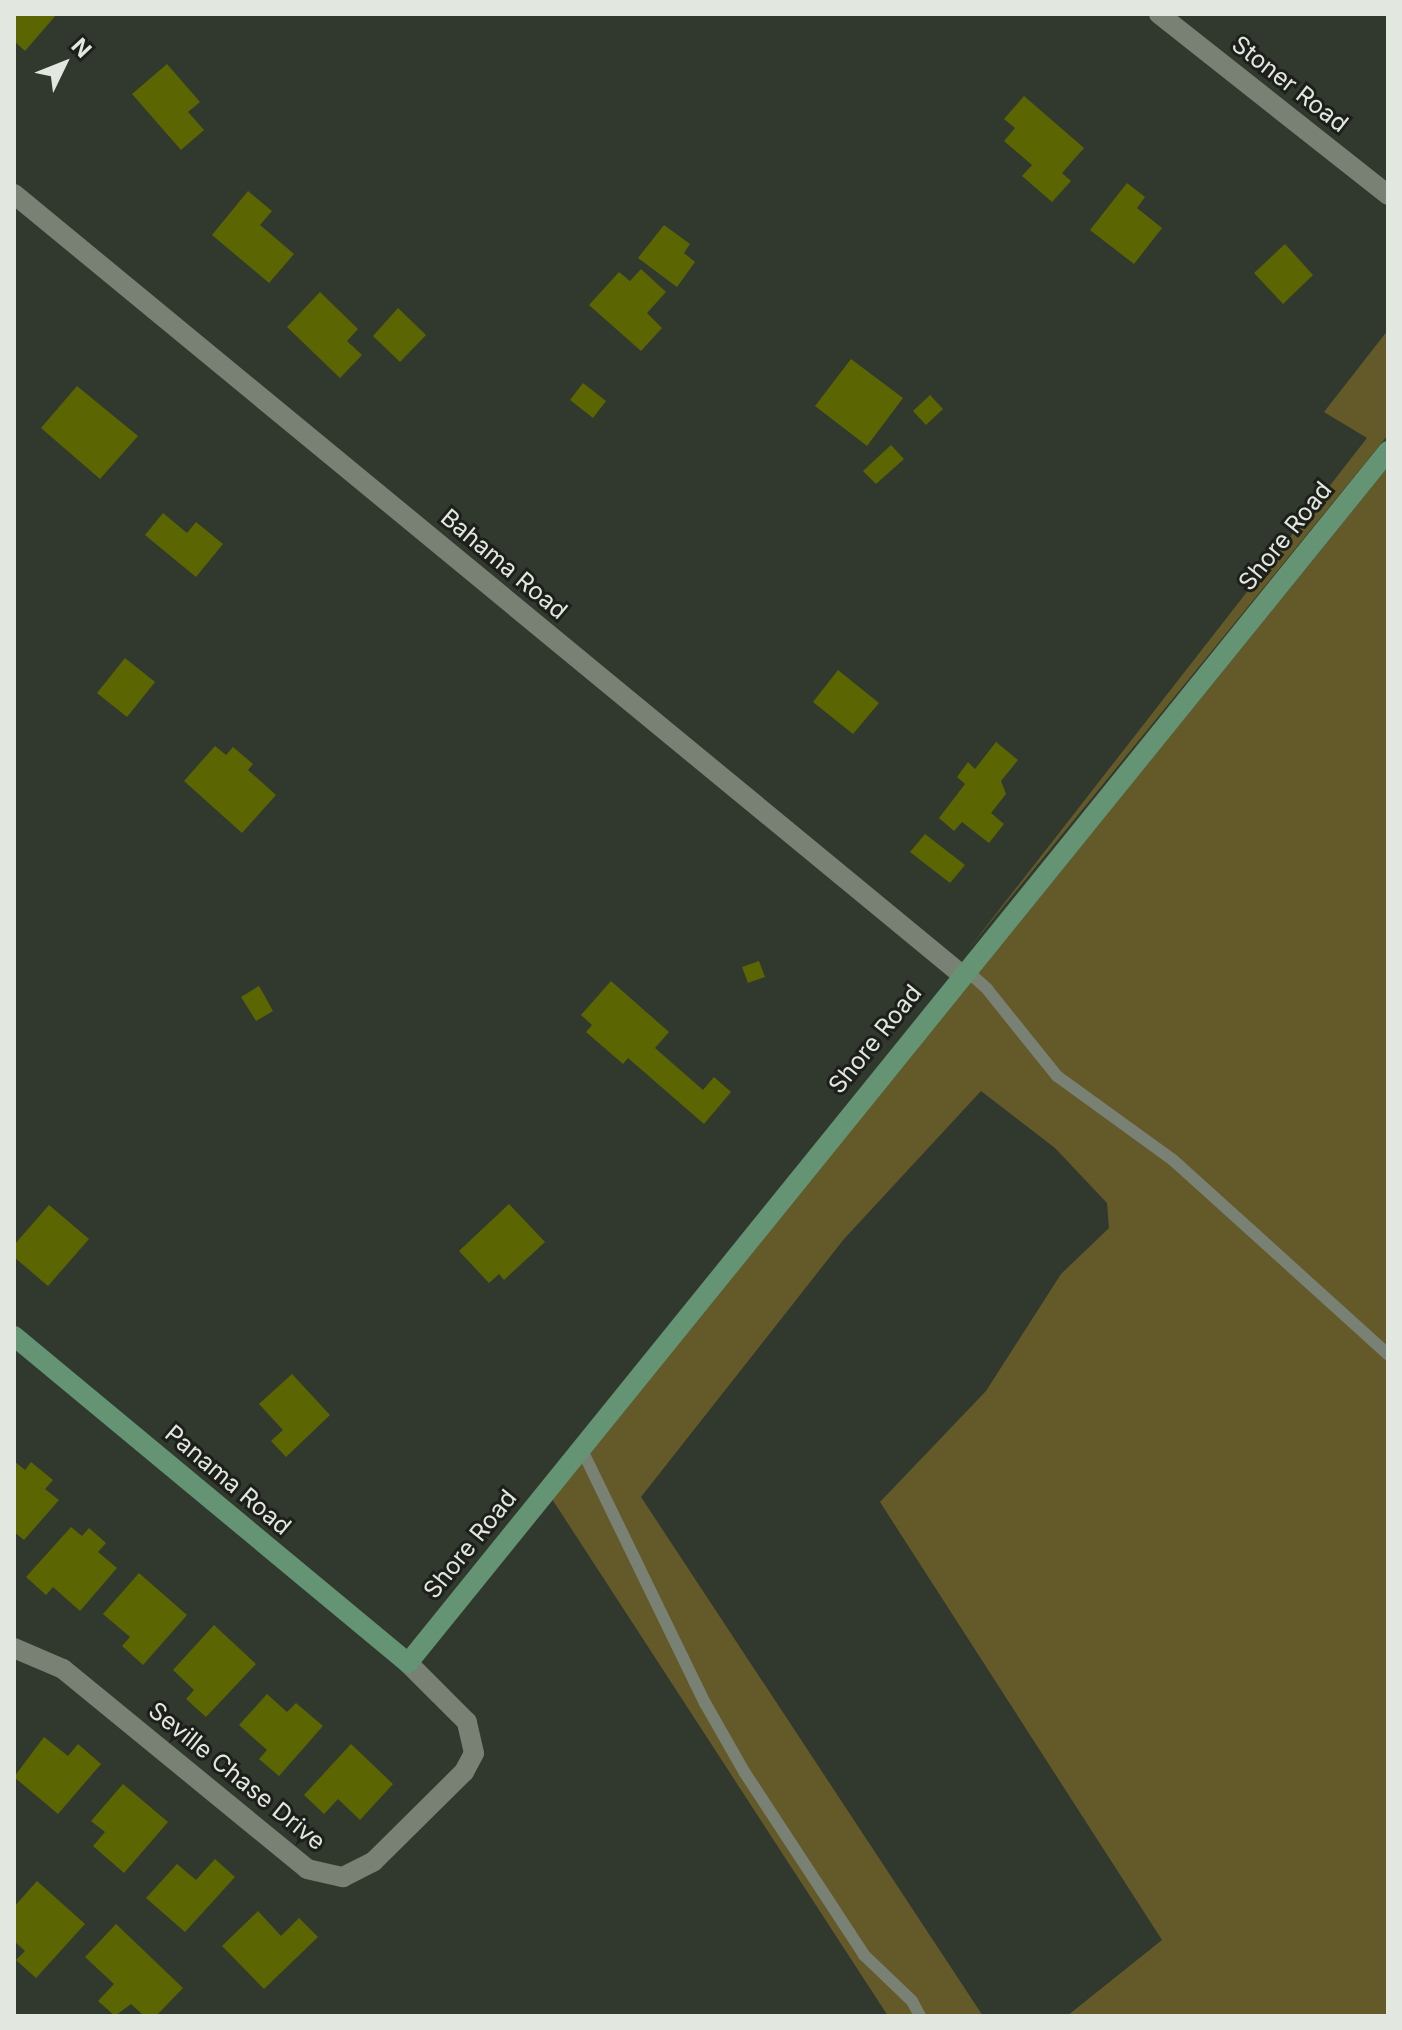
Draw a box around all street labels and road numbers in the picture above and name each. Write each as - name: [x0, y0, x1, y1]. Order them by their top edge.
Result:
- street label: Stoner Road: [1226, 30, 1354, 138]
- street label: Shore Road: [1233, 476, 1337, 596]
- street label: Bahama Road: [435, 503, 573, 625]
- street label: Shore Road: [823, 979, 927, 1099]
- street label: Panama Road: [159, 1419, 297, 1541]
- street label: Shore Road: [418, 1484, 522, 1604]
- street label: Seville Chase Drive: [143, 1696, 331, 1856]

